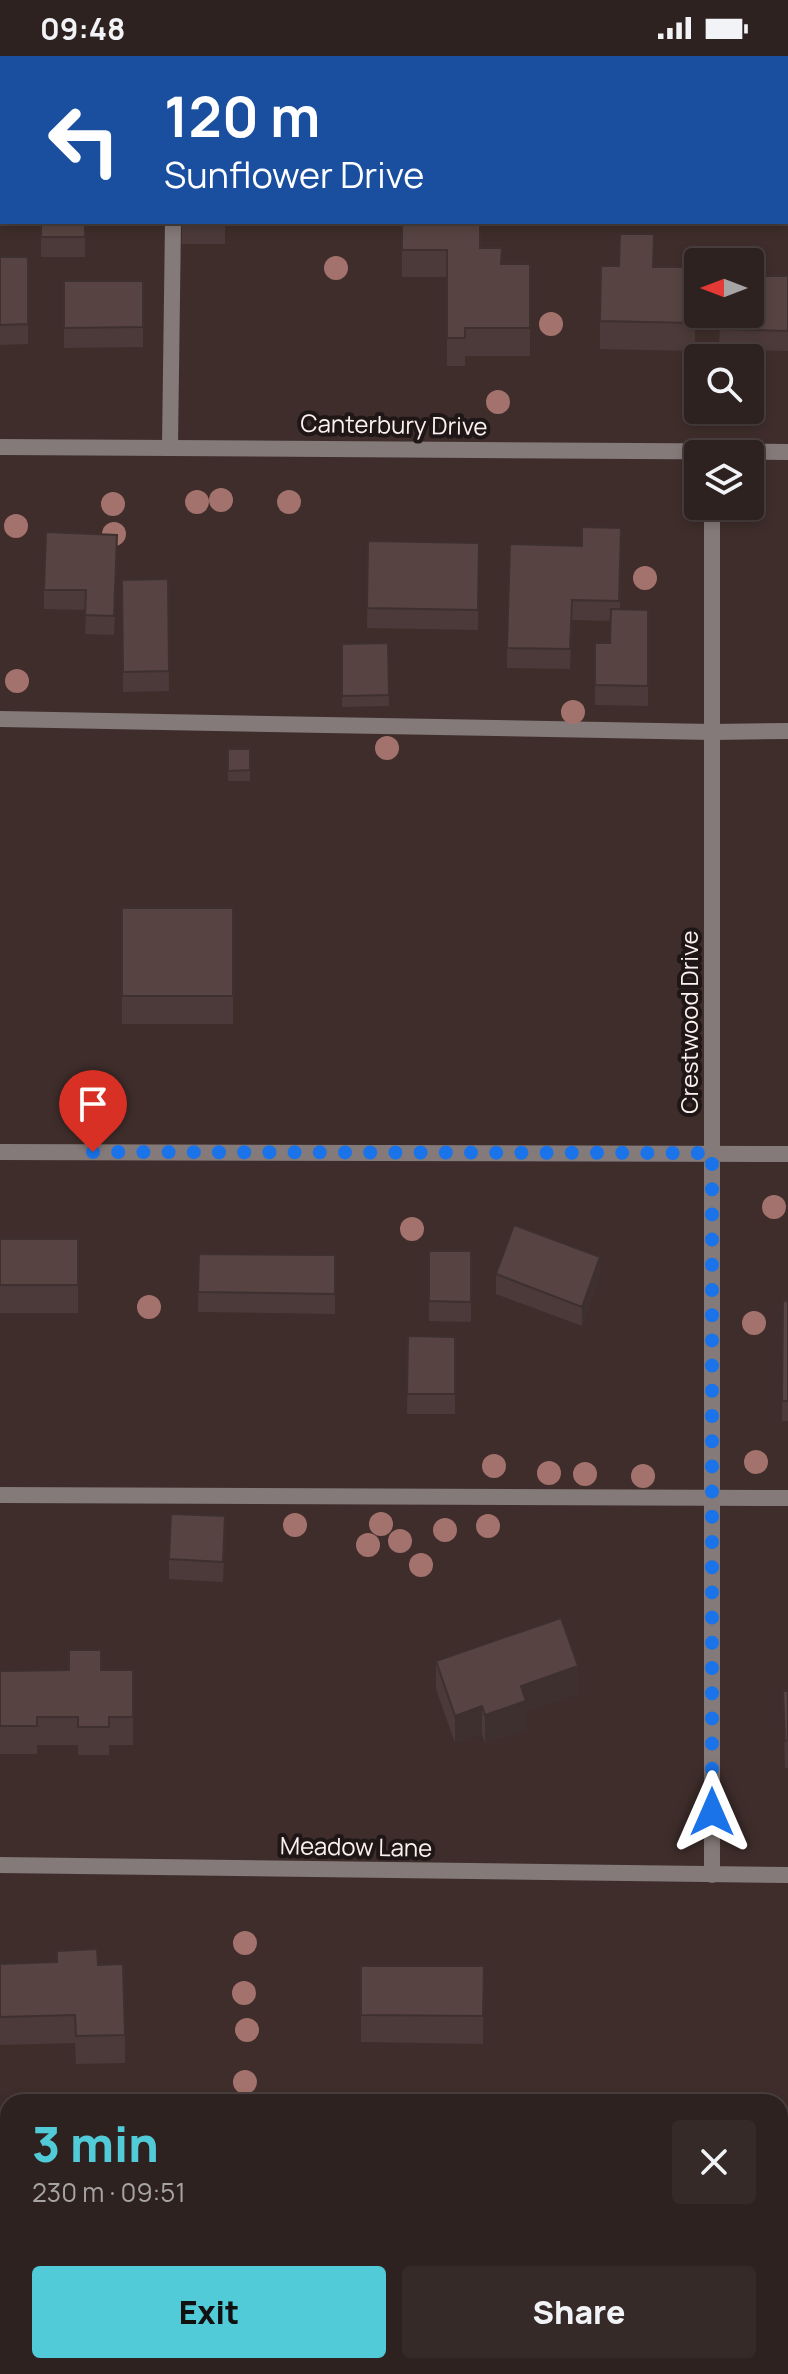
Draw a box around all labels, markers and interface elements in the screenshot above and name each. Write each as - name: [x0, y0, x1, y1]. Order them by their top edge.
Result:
- text: 09:48: [40, 8, 125, 49]
- text: 120 m: [164, 77, 320, 154]
- icon: left: [32, 88, 136, 192]
- text: Sunflower Drive: [164, 150, 424, 199]
- north arrow: [684, 248, 764, 328]
- map controls: [684, 248, 764, 520]
- button: search: [684, 344, 764, 424]
- street label: Canterbury Drive: [300, 406, 488, 442]
- button: layers: [684, 440, 764, 520]
- street label: Crestwood Drive: [672, 930, 705, 1114]
- pin: [59, 1070, 127, 1152]
- icon: arrive: [71, 1082, 115, 1126]
- position arrow: [670, 1770, 754, 1854]
- street label: Meadow Lane: [280, 1828, 432, 1864]
- text: 3 min: [32, 2111, 159, 2176]
- button: close: [672, 2120, 756, 2204]
- text: 230 m · 09:51: [32, 2174, 186, 2210]
- button: Exit: [32, 2266, 386, 2358]
- button: Share: [402, 2266, 756, 2358]

